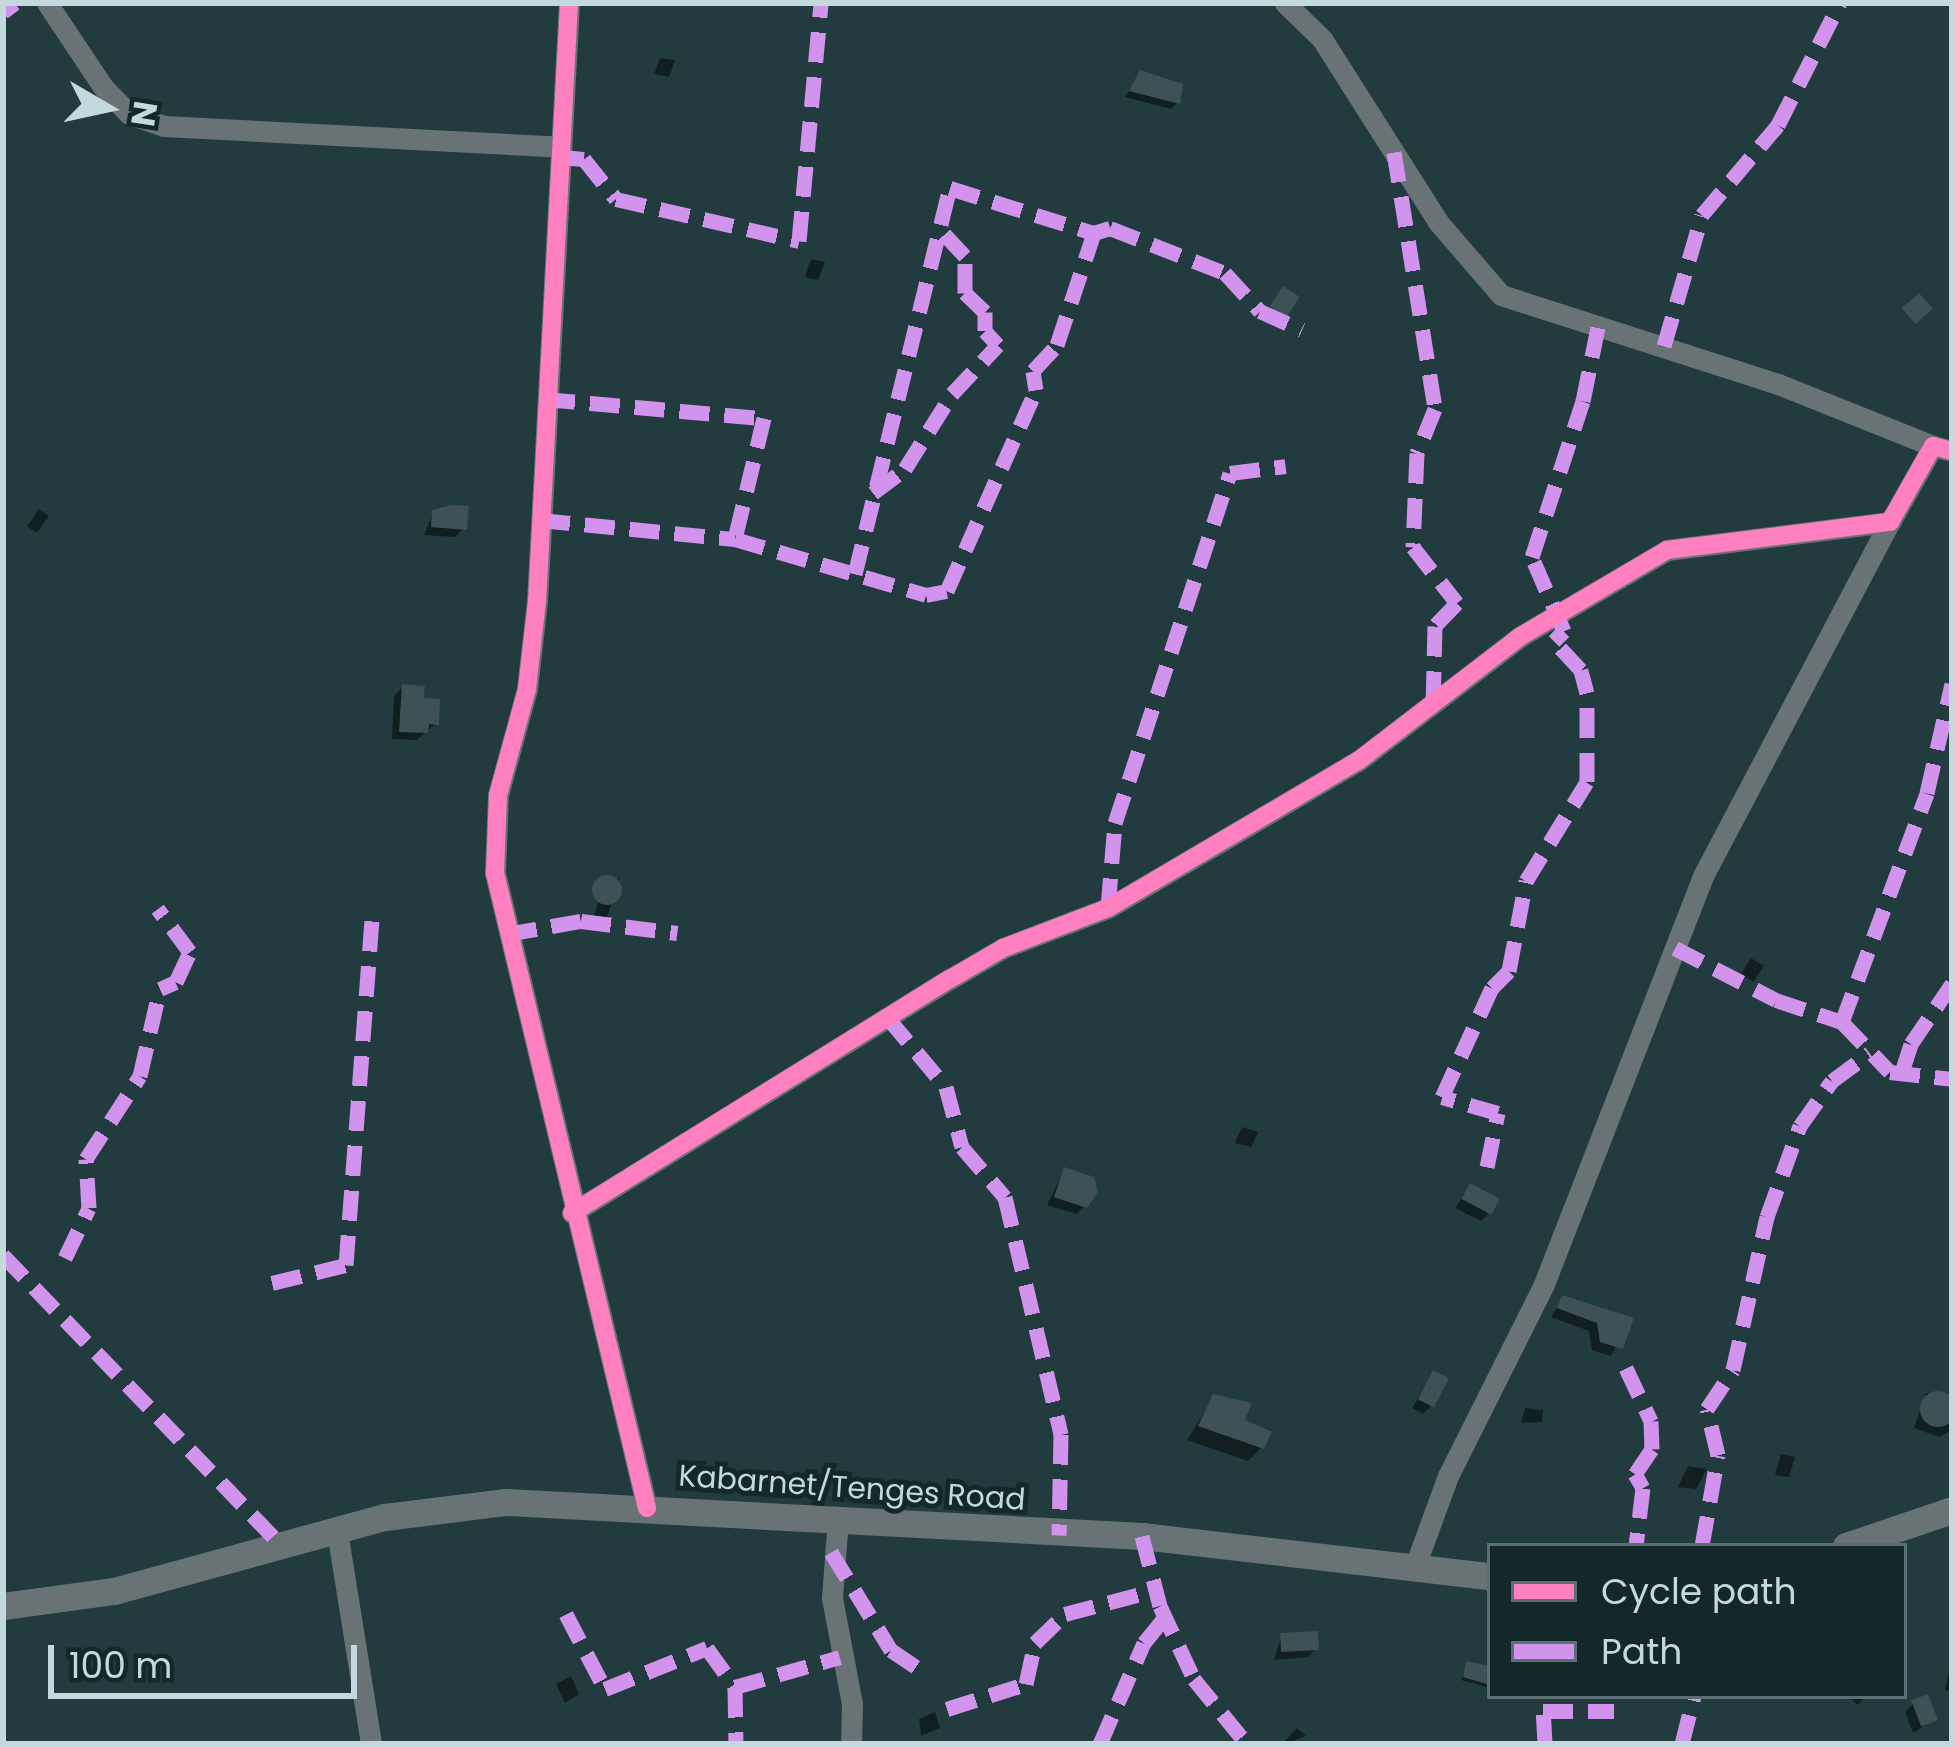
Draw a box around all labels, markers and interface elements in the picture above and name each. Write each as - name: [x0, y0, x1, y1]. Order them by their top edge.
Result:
- north arrow: [48, 48, 168, 168]
- text: N: [119, 98, 169, 130]
- street label: Kabarnet/Tenges Road: [677, 1458, 1027, 1518]
- legend: [1487, 1543, 1907, 1699]
- text: Cycle path: [1601, 1566, 1797, 1617]
- scale bar: [54, 1621, 363, 1695]
- text: Path: [1601, 1626, 1682, 1677]
- text: 100 m: [69, 1640, 172, 1691]

